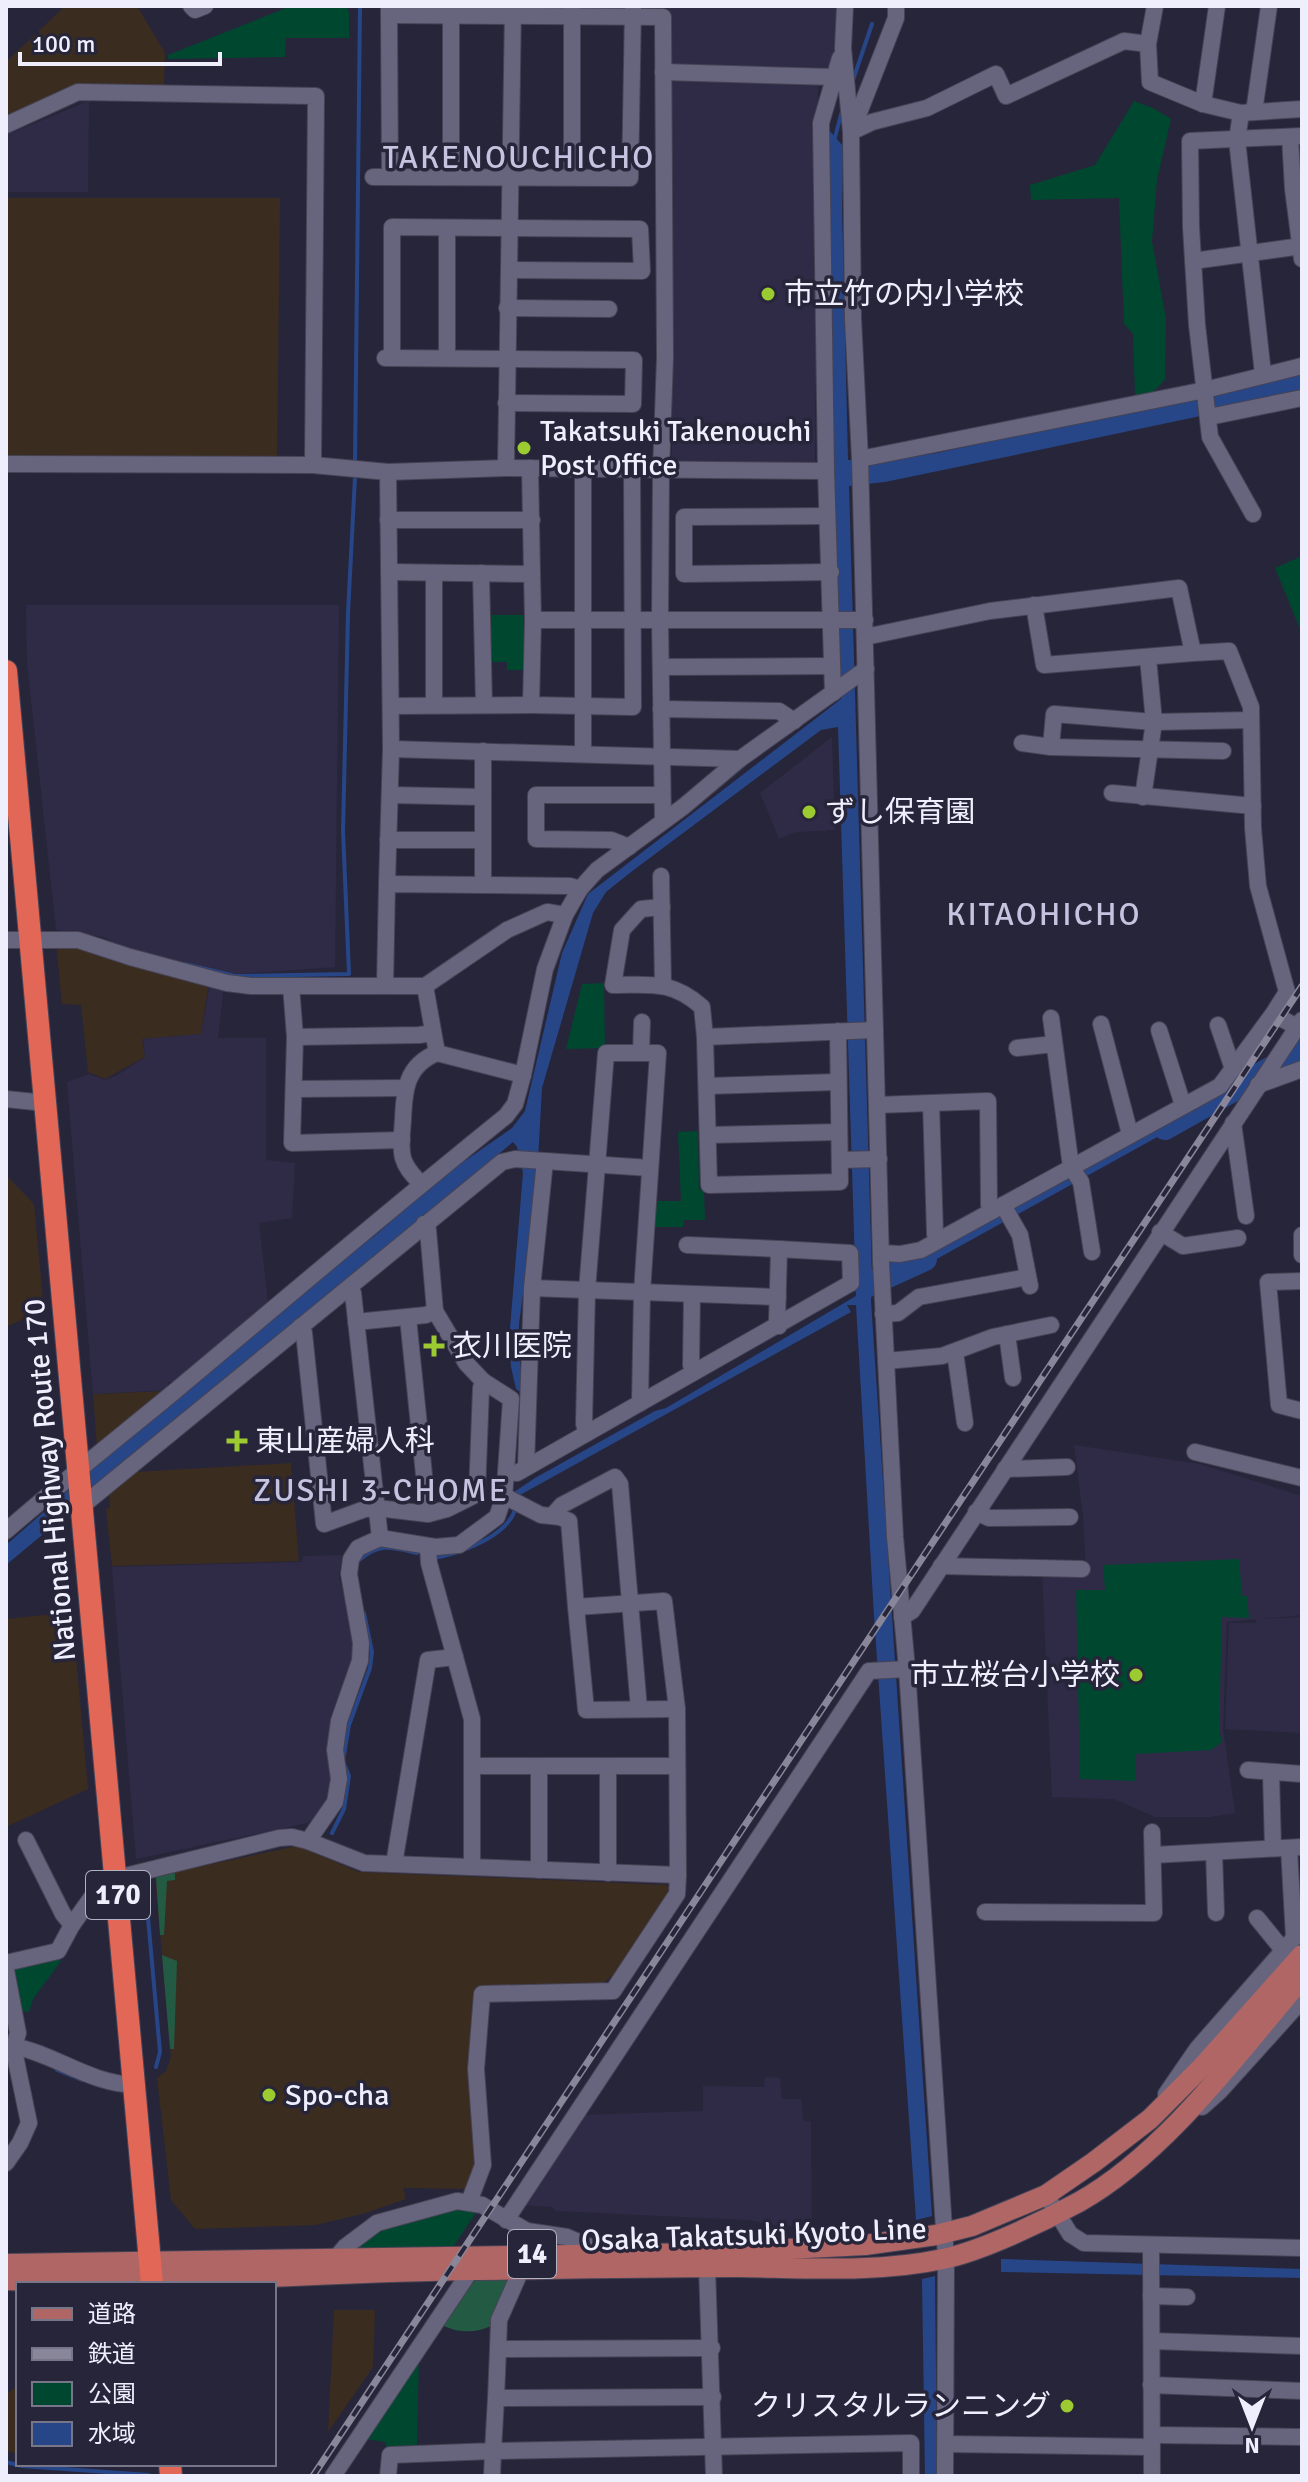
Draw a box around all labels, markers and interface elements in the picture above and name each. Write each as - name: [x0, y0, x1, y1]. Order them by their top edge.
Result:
- scale bar: [20, 16, 220, 66]
- text: 100 m: [32, 29, 95, 59]
- district label: TAKENOUCHICHO: [383, 138, 655, 177]
- place label: 市立竹の内小学校: [784, 276, 1024, 313]
- marker: 市立竹の内小学校: [759, 285, 777, 303]
- place label: Takatsuki Takenouchi Post Office: [540, 413, 811, 484]
- marker: Takatsuki Takenouchi Post Office: [515, 439, 533, 457]
- place label: ずし保育園: [825, 794, 975, 831]
- marker: ずし保育園: [800, 803, 818, 821]
- district label: KITAOHICHO: [946, 895, 1142, 934]
- street label: National Highway Route 170: [16, 1297, 84, 1663]
- place label: 衣川医院: [452, 1328, 572, 1365]
- marker: 衣川医院: [423, 1335, 445, 1357]
- place label: 東山産婦人科: [255, 1423, 435, 1460]
- marker: 東山産婦人科: [226, 1430, 248, 1452]
- district label: ZUSHI 3-CHOME: [253, 1471, 509, 1510]
- place label: 市立桜台小学校: [910, 1657, 1120, 1694]
- marker: 市立桜台小学校: [1127, 1666, 1145, 1684]
- road number: 170: [86, 1871, 150, 1919]
- place label: Spo-cha: [285, 2077, 389, 2114]
- marker: Spo-cha: [260, 2086, 278, 2104]
- street label: Osaka Takatsuki Kyoto Line: [581, 2210, 927, 2260]
- road number: 14: [508, 2230, 556, 2278]
- legend: [16, 2282, 276, 2466]
- text: 道路: [88, 2299, 136, 2329]
- text: 鉄道: [88, 2339, 136, 2369]
- text: 公園: [88, 2379, 136, 2409]
- north arrow: [1212, 2386, 1292, 2466]
- place label: クリスタルランニング: [751, 2388, 1051, 2425]
- marker: クリスタルランニング: [1058, 2397, 1076, 2415]
- text: 水域: [88, 2419, 136, 2449]
- text: N: [1244, 2432, 1260, 2459]

